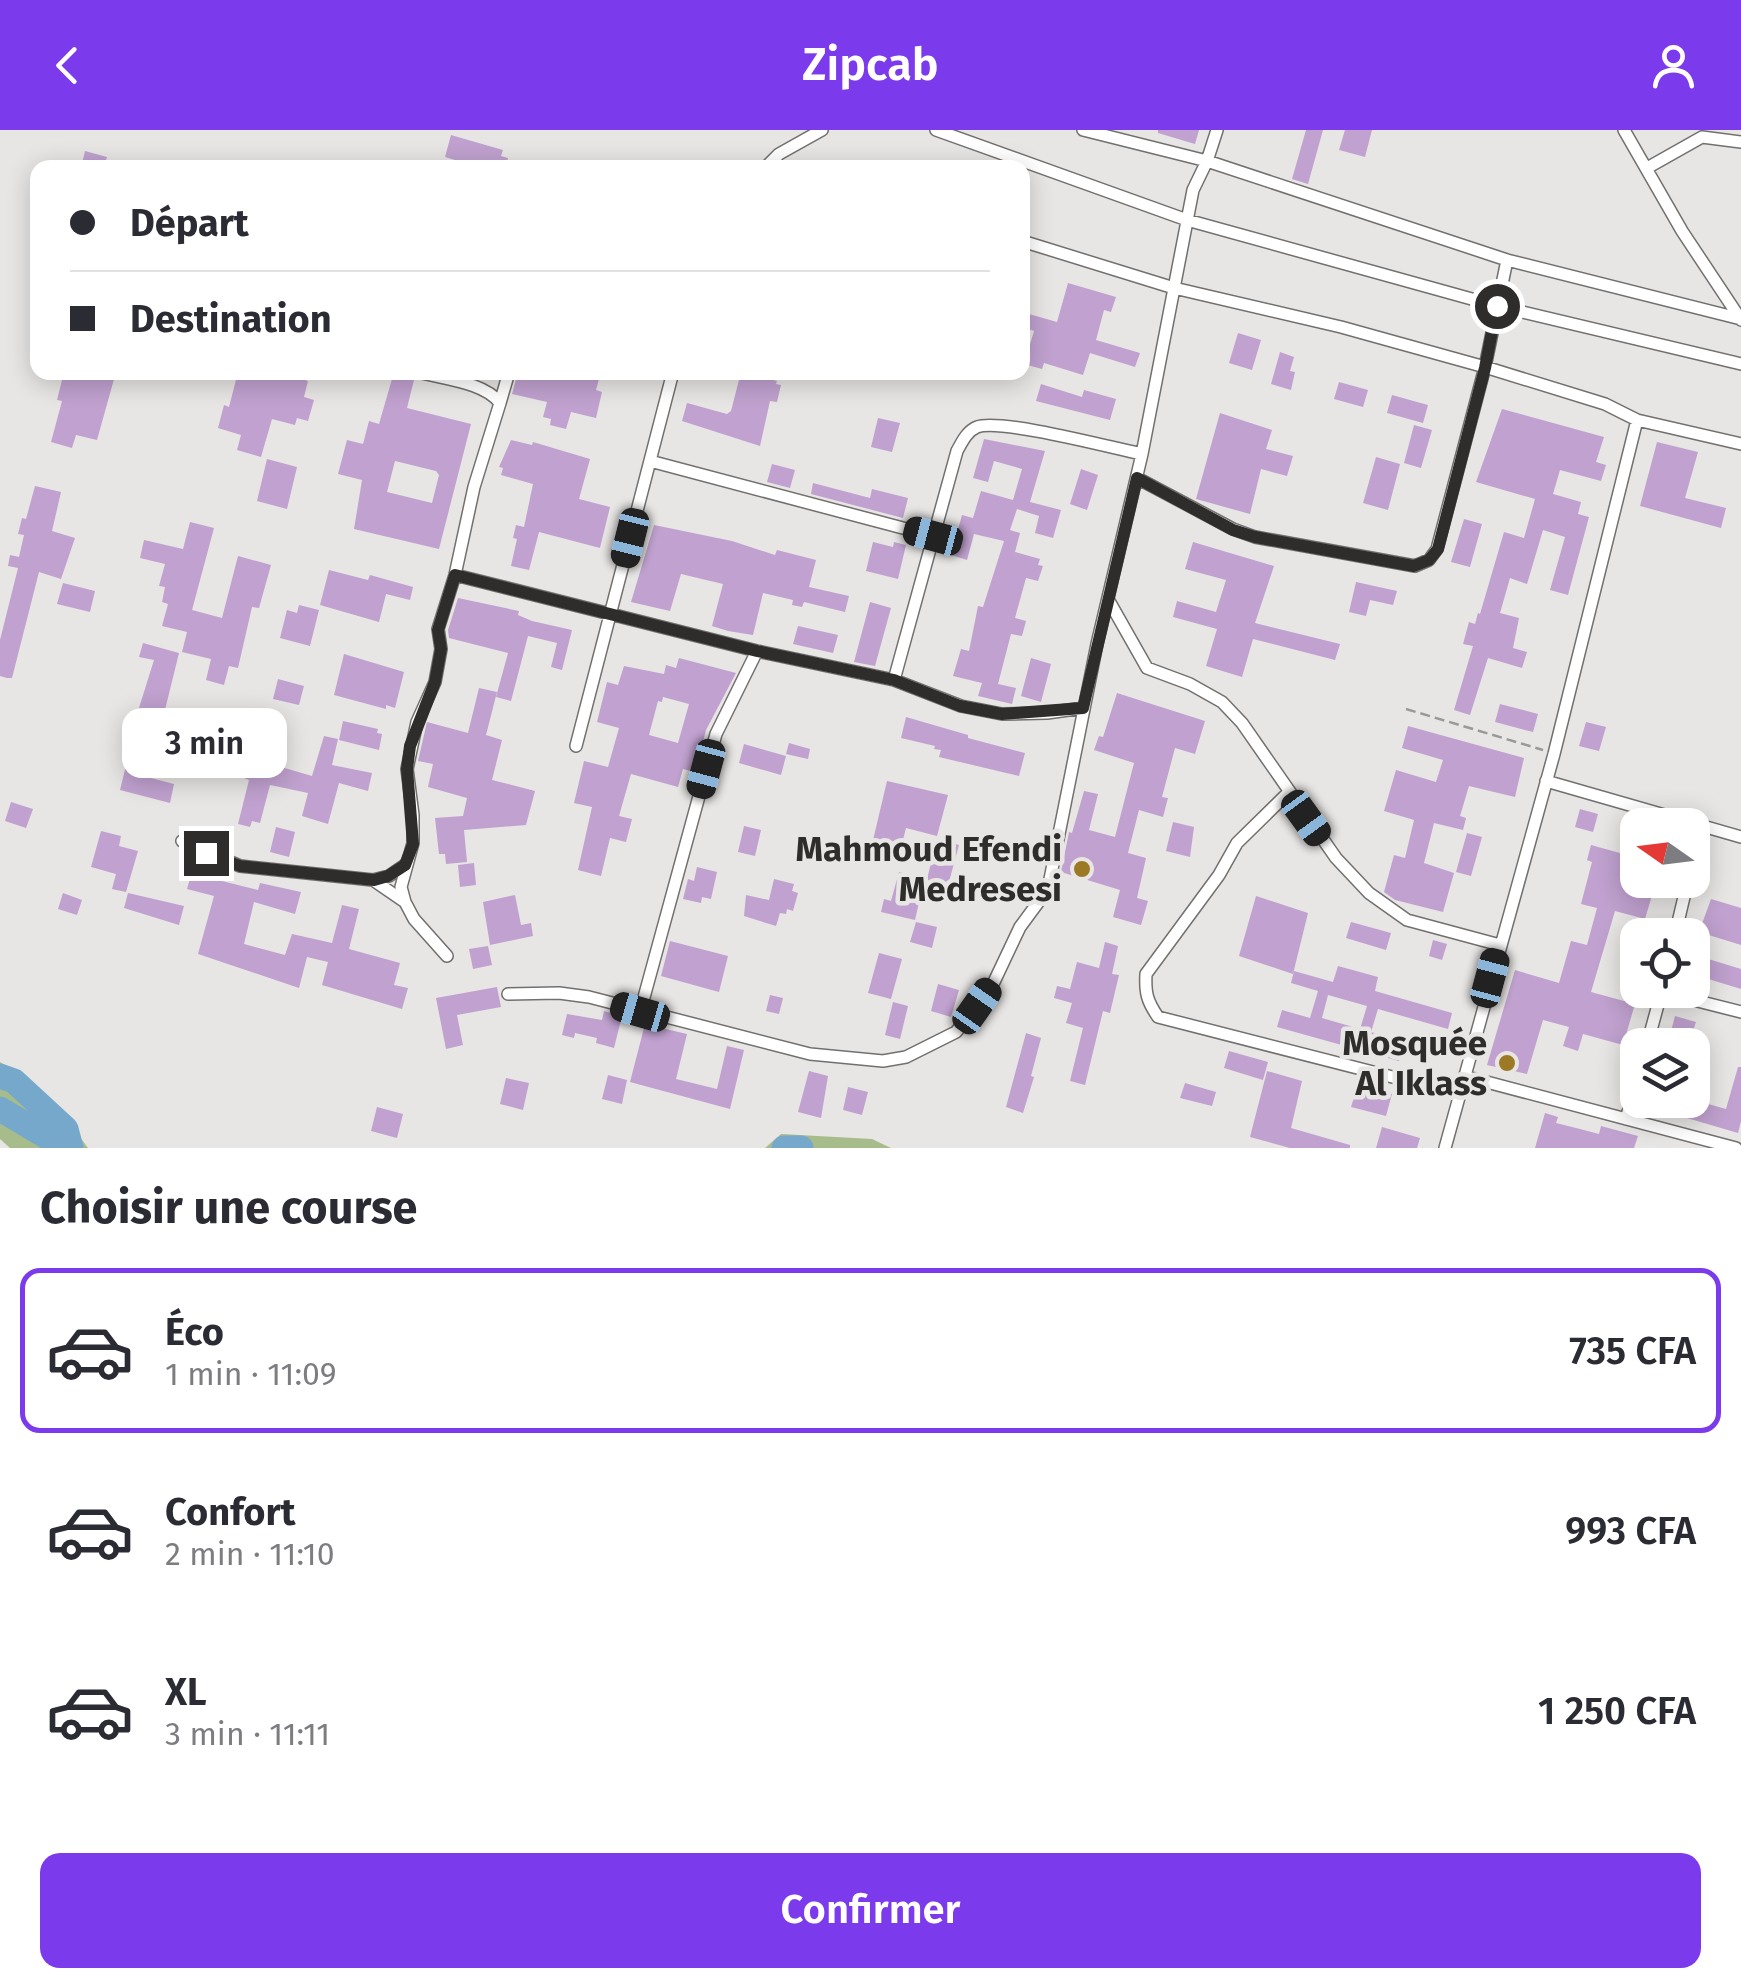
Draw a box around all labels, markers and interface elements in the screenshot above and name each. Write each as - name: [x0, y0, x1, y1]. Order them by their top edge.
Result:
- icon: back: [40, 38, 95, 93]
- text: Zipcab: [802, 38, 939, 92]
- icon: person: [1646, 38, 1701, 93]
- text: Départ: [130, 200, 249, 246]
- route start: [1475, 284, 1520, 329]
- text: Destination: [130, 296, 332, 342]
- car: [608, 505, 652, 571]
- car: [900, 514, 966, 558]
- callout: 3 min: [124, 708, 288, 778]
- text: 3 min: [165, 724, 244, 762]
- car: [684, 736, 728, 802]
- car: [1276, 785, 1336, 851]
- north arrow: [1620, 808, 1710, 898]
- map controls: [1620, 808, 1710, 1118]
- place label: Mahmoud Efendi Medresesi: [796, 828, 1062, 910]
- route end: [184, 831, 229, 876]
- marker: Mahmoud Efendi Medresesi: [1071, 858, 1093, 880]
- button: locate: [1620, 918, 1710, 1008]
- car: [1468, 945, 1512, 1011]
- car: [948, 973, 1006, 1039]
- car: [607, 989, 673, 1035]
- place label: Mosquée Al Iklass: [1342, 1022, 1487, 1104]
- button: layers: [1620, 1028, 1710, 1118]
- marker: Mosquée Al Iklass: [1496, 1052, 1518, 1074]
- text: Choisir une course: [40, 1181, 417, 1235]
- icon: car: [45, 1306, 135, 1396]
- text: Éco: [165, 1309, 224, 1355]
- text: 735 CFA: [1569, 1328, 1696, 1374]
- text: 1 min · 11:09: [165, 1355, 336, 1393]
- icon: car: [45, 1486, 135, 1576]
- text: Confort: [165, 1489, 295, 1535]
- text: 993 CFA: [1565, 1508, 1696, 1554]
- text: 2 min · 11:10: [165, 1535, 335, 1573]
- icon: car: [45, 1666, 135, 1756]
- text: XL: [165, 1669, 207, 1715]
- text: 1 250 CFA: [1538, 1688, 1696, 1734]
- text: 3 min · 11:11: [165, 1715, 330, 1753]
- button: Confirmer: [40, 1853, 1701, 1968]

